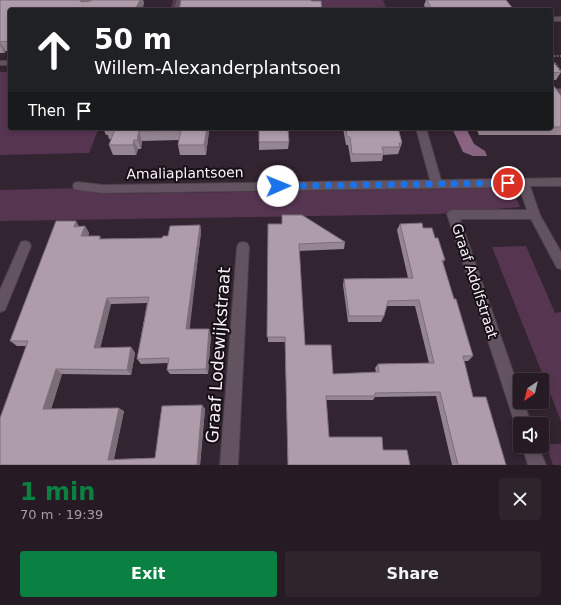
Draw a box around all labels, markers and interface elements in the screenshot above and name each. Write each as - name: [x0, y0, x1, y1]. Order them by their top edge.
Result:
- text: 50 m: [94, 23, 172, 56]
- icon: ahead: [28, 24, 80, 76]
- text: Willem-Alexanderplantsoen: [94, 57, 341, 78]
- icon: arrive: [73, 100, 95, 122]
- text: Then: [28, 102, 65, 120]
- street label: Amaliaplantsoen: [126, 164, 244, 182]
- position arrow: [257, 165, 299, 207]
- pin: [491, 166, 525, 200]
- icon: arrive: [497, 172, 519, 194]
- street label: Graaf Adolfstraat: [449, 221, 501, 341]
- street label: Graaf Lodewijkstraat: [202, 266, 234, 444]
- north arrow: [513, 373, 549, 409]
- map controls: [513, 373, 549, 453]
- button: sound: [513, 417, 549, 453]
- text: 1 min: [20, 478, 95, 506]
- button: close: [499, 478, 541, 520]
- text: 70 m · 19:39: [20, 507, 103, 522]
- button: Exit: [20, 551, 277, 597]
- button: Share: [285, 551, 541, 597]

